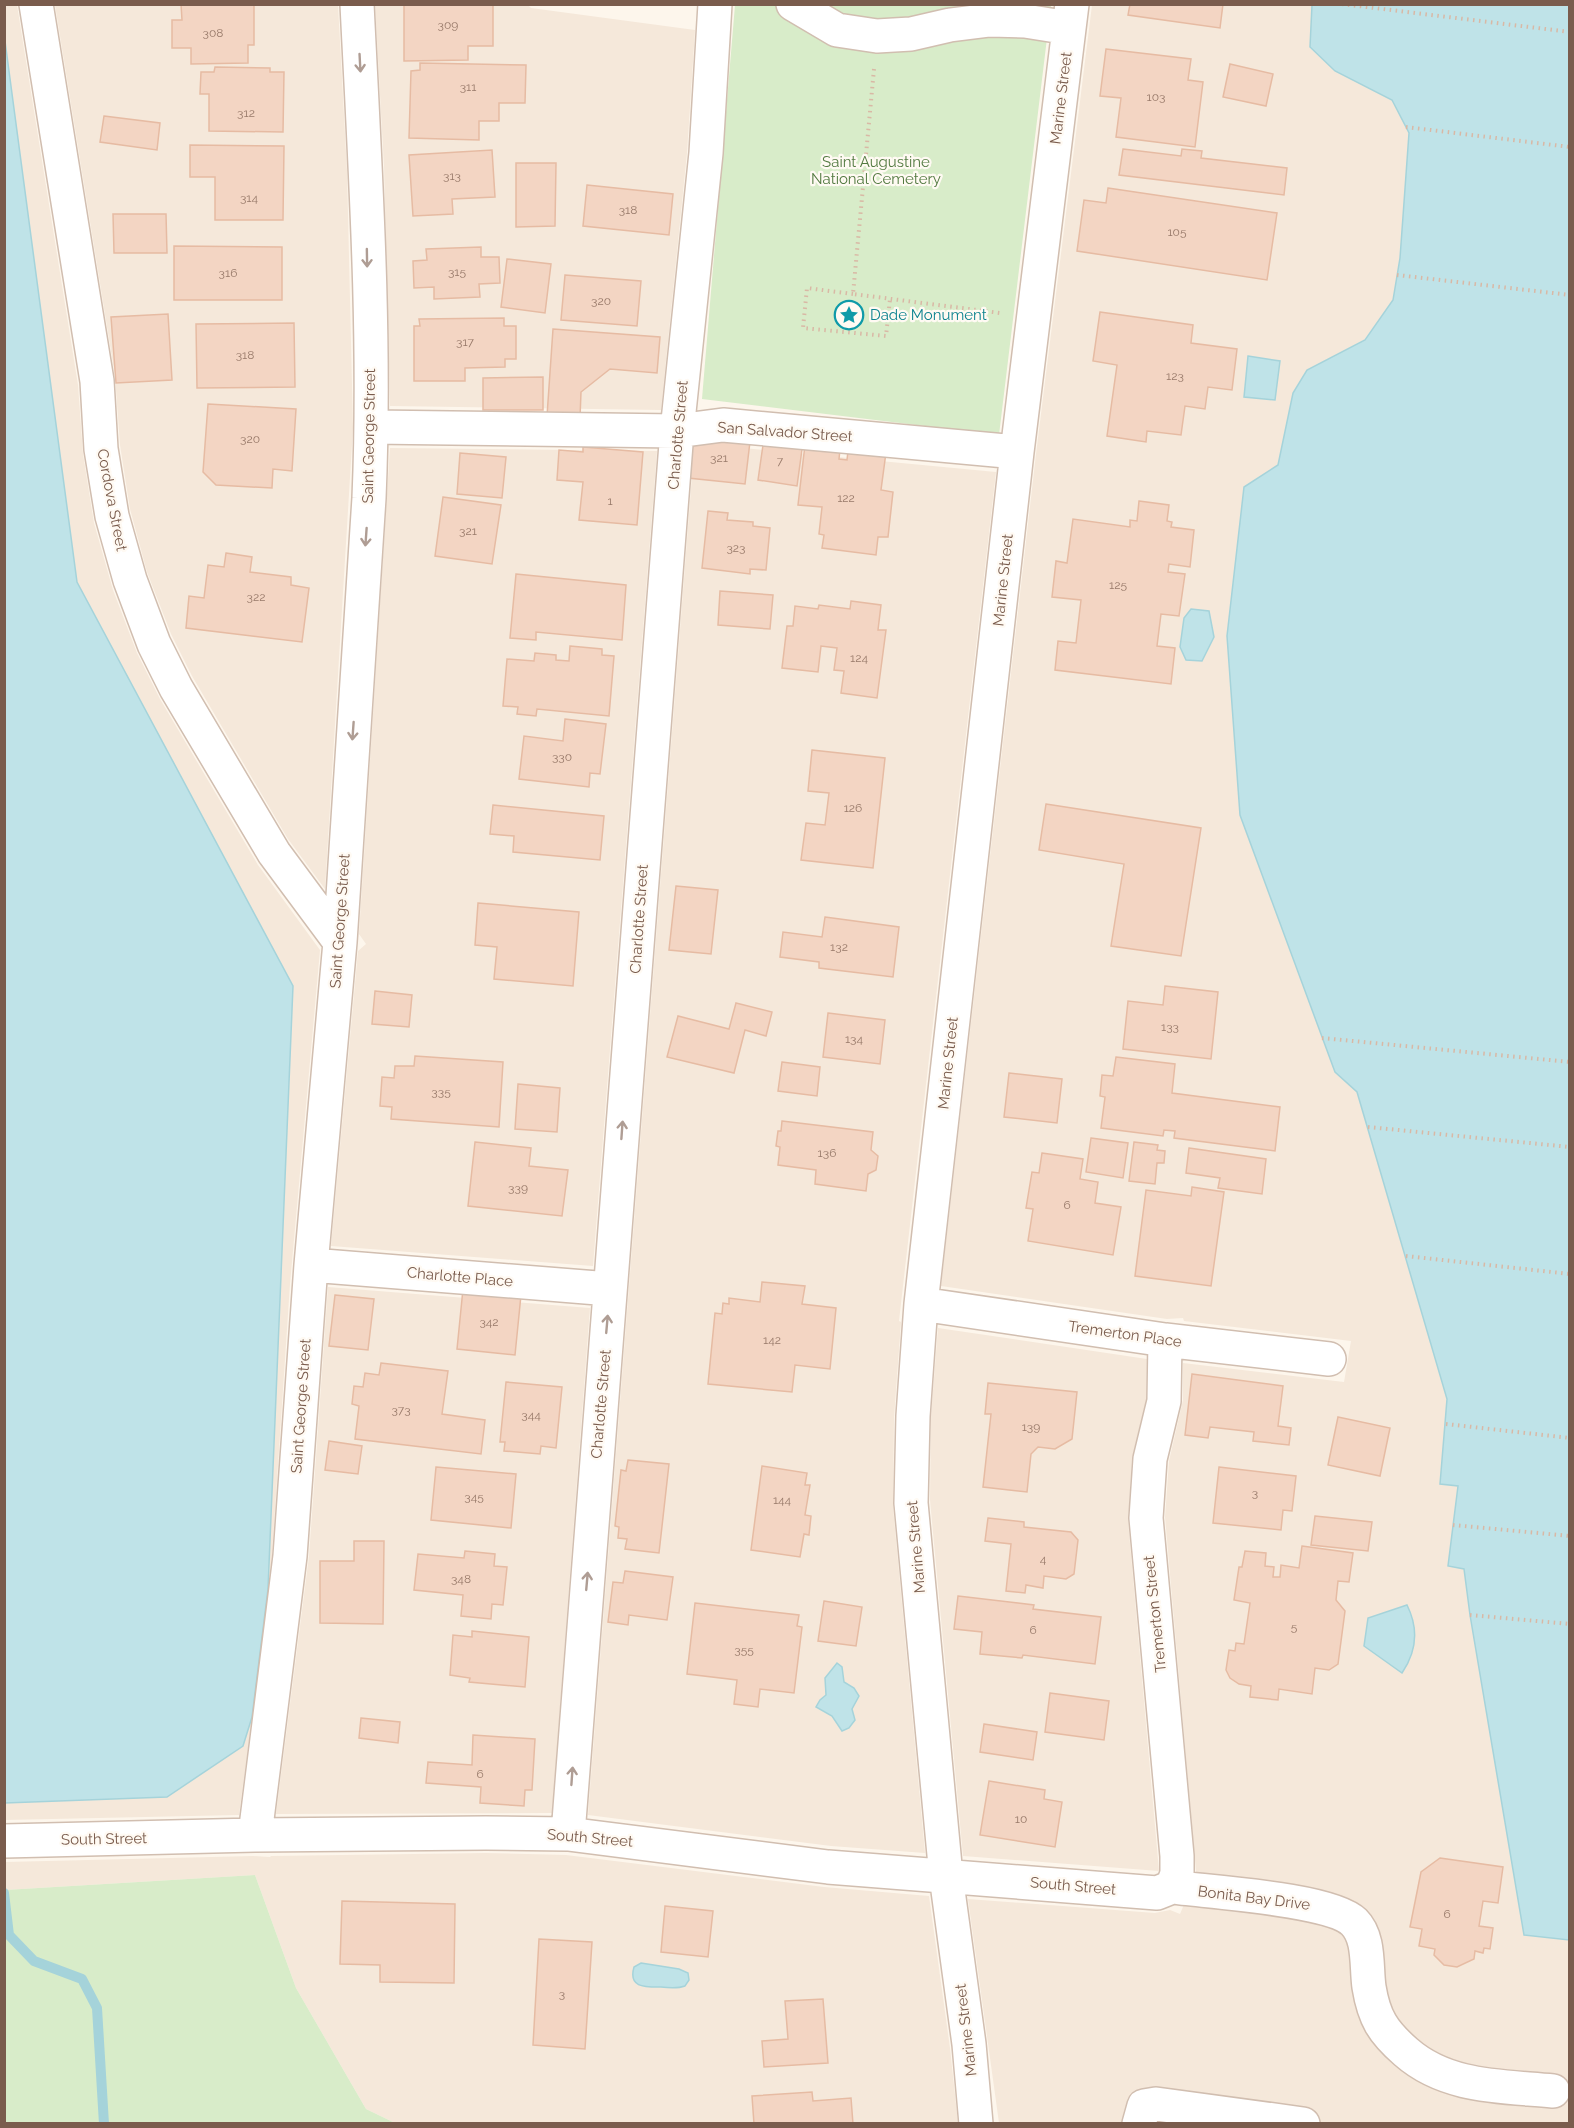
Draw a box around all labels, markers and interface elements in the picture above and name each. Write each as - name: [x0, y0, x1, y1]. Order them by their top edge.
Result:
- house number: 309: [438, 18, 458, 32]
- house number: 308: [203, 26, 223, 40]
- street label: Marine Street: [1046, 51, 1076, 145]
- one-way arrow: [354, 52, 365, 72]
- house number: 311: [460, 80, 476, 94]
- house number: 103: [1147, 90, 1165, 104]
- house number: 312: [237, 106, 255, 120]
- park label: Saint Augustine National Cemetery: [811, 153, 941, 188]
- house number: 313: [443, 169, 461, 183]
- house number: 314: [240, 191, 258, 205]
- house number: 318: [619, 203, 637, 217]
- house number: 105: [1167, 225, 1187, 239]
- one-way arrow: [362, 247, 373, 267]
- house number: 315: [448, 265, 466, 279]
- house number: 316: [219, 266, 237, 280]
- house number: 320: [591, 294, 611, 308]
- place icon: Dade Monument: [833, 299, 865, 331]
- place label: Dade Monument: [870, 306, 987, 324]
- house number: 317: [456, 335, 475, 349]
- house number: 318: [236, 348, 254, 362]
- street label: Saint George Street: [359, 368, 379, 504]
- house number: 123: [1166, 369, 1184, 383]
- street label: Charlotte Street: [664, 380, 692, 490]
- street label: San Salvador Street: [717, 418, 853, 446]
- house number: 320: [240, 432, 260, 446]
- street label: Cordova Street: [93, 447, 131, 553]
- house number: 321: [710, 451, 728, 465]
- house number: 7: [777, 454, 784, 468]
- house number: 122: [837, 491, 855, 505]
- house number: 1: [607, 494, 613, 508]
- house number: 321: [459, 524, 477, 538]
- one-way arrow: [360, 526, 371, 546]
- street label: Marine Street: [989, 533, 1017, 627]
- house number: 323: [726, 541, 746, 555]
- house number: 125: [1109, 578, 1127, 592]
- house number: 322: [247, 590, 265, 604]
- house number: 124: [850, 651, 868, 665]
- one-way arrow: [348, 721, 359, 741]
- house number: 330: [552, 750, 572, 764]
- house number: 126: [844, 801, 862, 815]
- street label: Saint George Street: [326, 853, 354, 989]
- street label: Charlotte Street: [626, 864, 652, 974]
- house number: 132: [830, 940, 848, 954]
- street label: Marine Street: [934, 1016, 962, 1110]
- house number: 133: [1161, 1020, 1179, 1034]
- house number: 134: [845, 1032, 863, 1046]
- house number: 335: [431, 1085, 451, 1099]
- one-way arrow: [617, 1120, 628, 1140]
- house number: 136: [818, 1146, 836, 1160]
- house number: 339: [508, 1181, 528, 1195]
- house number: 6: [1063, 1198, 1071, 1212]
- street label: Charlotte Place: [406, 1263, 514, 1291]
- house number: 342: [479, 1315, 499, 1329]
- one-way arrow: [602, 1315, 613, 1335]
- street label: Tremerton Place: [1067, 1317, 1183, 1351]
- house number: 142: [763, 1333, 781, 1347]
- street label: Saint George Street: [287, 1338, 315, 1474]
- street label: Charlotte Street: [587, 1349, 615, 1459]
- house number: 373: [391, 1403, 411, 1417]
- house number: 344: [521, 1408, 541, 1422]
- house number: 139: [1022, 1420, 1040, 1434]
- house number: 3: [1252, 1486, 1258, 1500]
- house number: 345: [464, 1490, 484, 1504]
- house number: 144: [773, 1493, 792, 1507]
- street label: Marine Street: [903, 1500, 929, 1594]
- house number: 4: [1040, 1552, 1047, 1566]
- street label: Tremerton Street: [1140, 1555, 1170, 1673]
- house number: 348: [451, 1572, 471, 1586]
- one-way arrow: [582, 1572, 593, 1592]
- house number: 5: [1291, 1620, 1298, 1634]
- house number: 6: [1029, 1623, 1037, 1637]
- house number: 355: [734, 1643, 754, 1657]
- one-way arrow: [567, 1766, 578, 1786]
- house number: 6: [476, 1767, 484, 1781]
- house number: 10: [1015, 1812, 1027, 1826]
- street label: South Street: [546, 1825, 634, 1851]
- street label: South Street: [61, 1829, 147, 1849]
- street label: South Street: [1029, 1873, 1117, 1899]
- street label: Bonita Bay Drive: [1197, 1882, 1311, 1914]
- house number: 6: [1443, 1907, 1451, 1921]
- street label: Marine Street: [951, 1983, 981, 2077]
- house number: 3: [559, 1987, 565, 2001]

